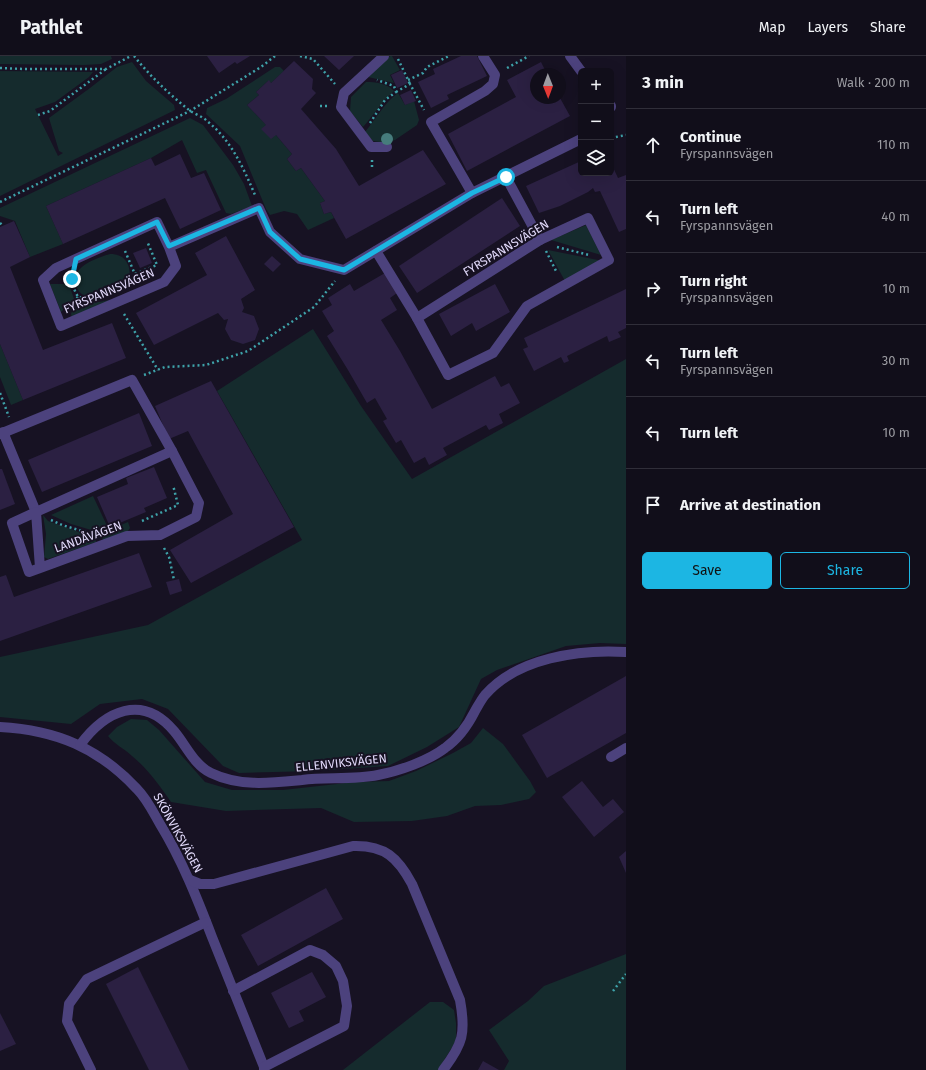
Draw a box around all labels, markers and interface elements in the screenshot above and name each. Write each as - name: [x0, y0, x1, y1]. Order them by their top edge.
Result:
- text: Pathlet: [20, 16, 83, 39]
- text: Map: [759, 19, 785, 36]
- text: Layers: [807, 19, 848, 36]
- text: Share: [870, 19, 906, 36]
- north arrow: [530, 68, 566, 104]
- map controls: [578, 68, 614, 176]
- button: +: [578, 68, 614, 104]
- text: 3 min: [642, 72, 684, 93]
- text: Walk · 200 m: [837, 75, 910, 90]
- button: −: [578, 104, 614, 140]
- text: Continue: [680, 128, 741, 146]
- icon: ahead: [642, 134, 664, 156]
- text: 110 m: [877, 137, 910, 152]
- button: layers: [578, 140, 614, 176]
- text: Fyrspannsvägen: [680, 146, 773, 161]
- route start: [497, 168, 515, 186]
- text: Turn left: [680, 200, 738, 218]
- icon: left: [642, 206, 664, 228]
- text: 40 m: [881, 209, 910, 224]
- street label: FYRSPANNSVÄGEN: [460, 216, 551, 279]
- text: Fyrspannsvägen: [680, 218, 773, 233]
- street label: FYRSPANNSVÄGEN: [61, 265, 157, 316]
- route end: [63, 270, 81, 288]
- text: Turn right: [680, 272, 747, 290]
- icon: right: [642, 278, 664, 300]
- text: 10 m: [883, 281, 910, 296]
- text: Fyrspannsvägen: [680, 290, 773, 305]
- text: Turn left: [680, 344, 738, 362]
- icon: left: [642, 350, 664, 372]
- text: 30 m: [882, 353, 910, 368]
- text: Fyrspannsvägen: [680, 362, 773, 377]
- icon: left: [642, 422, 664, 444]
- text: Turn left: [680, 424, 738, 442]
- text: 10 m: [883, 425, 910, 440]
- icon: arrive: [642, 494, 664, 516]
- text: Arrive at destination: [680, 496, 821, 514]
- street label: LANDÅVÄGEN: [52, 516, 124, 556]
- button: Save: [642, 552, 772, 589]
- button: Share: [780, 552, 910, 589]
- street label: ELLENVIKSVÄGEN: [294, 750, 387, 775]
- street label: SKÖNVIKSVÄGEN: [150, 790, 207, 875]

